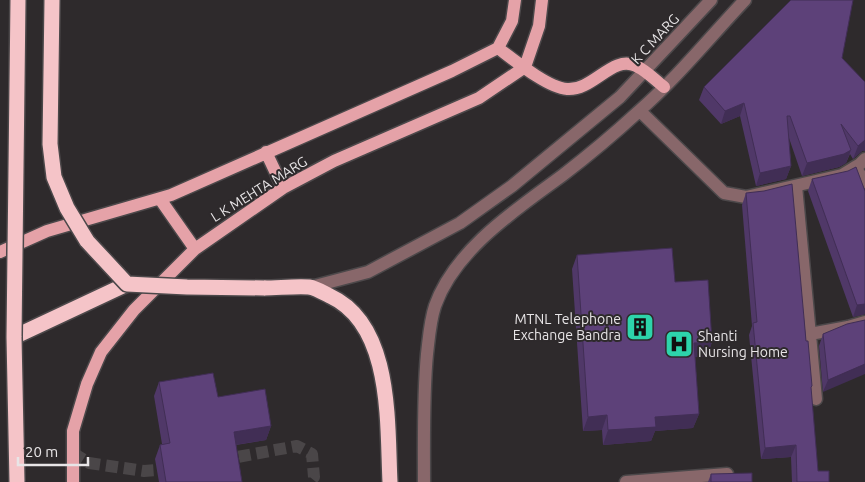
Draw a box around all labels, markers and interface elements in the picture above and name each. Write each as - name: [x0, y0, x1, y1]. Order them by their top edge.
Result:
- street label: K C MARG: [628, 11, 682, 67]
- street label: L K MEHTA MARG: [208, 153, 310, 225]
- place label: MTNL Telephone Exchange Bandra: [513, 311, 621, 343]
- building icon: MTNL Telephone Exchange Bandra: [625, 312, 655, 342]
- place label: Shanti Nursing Home: [698, 328, 788, 360]
- hospital icon: Shanti Nursing Home: [664, 329, 694, 359]
- scale bar: [18, 434, 88, 466]
- text: 20 m: [25, 443, 58, 460]

